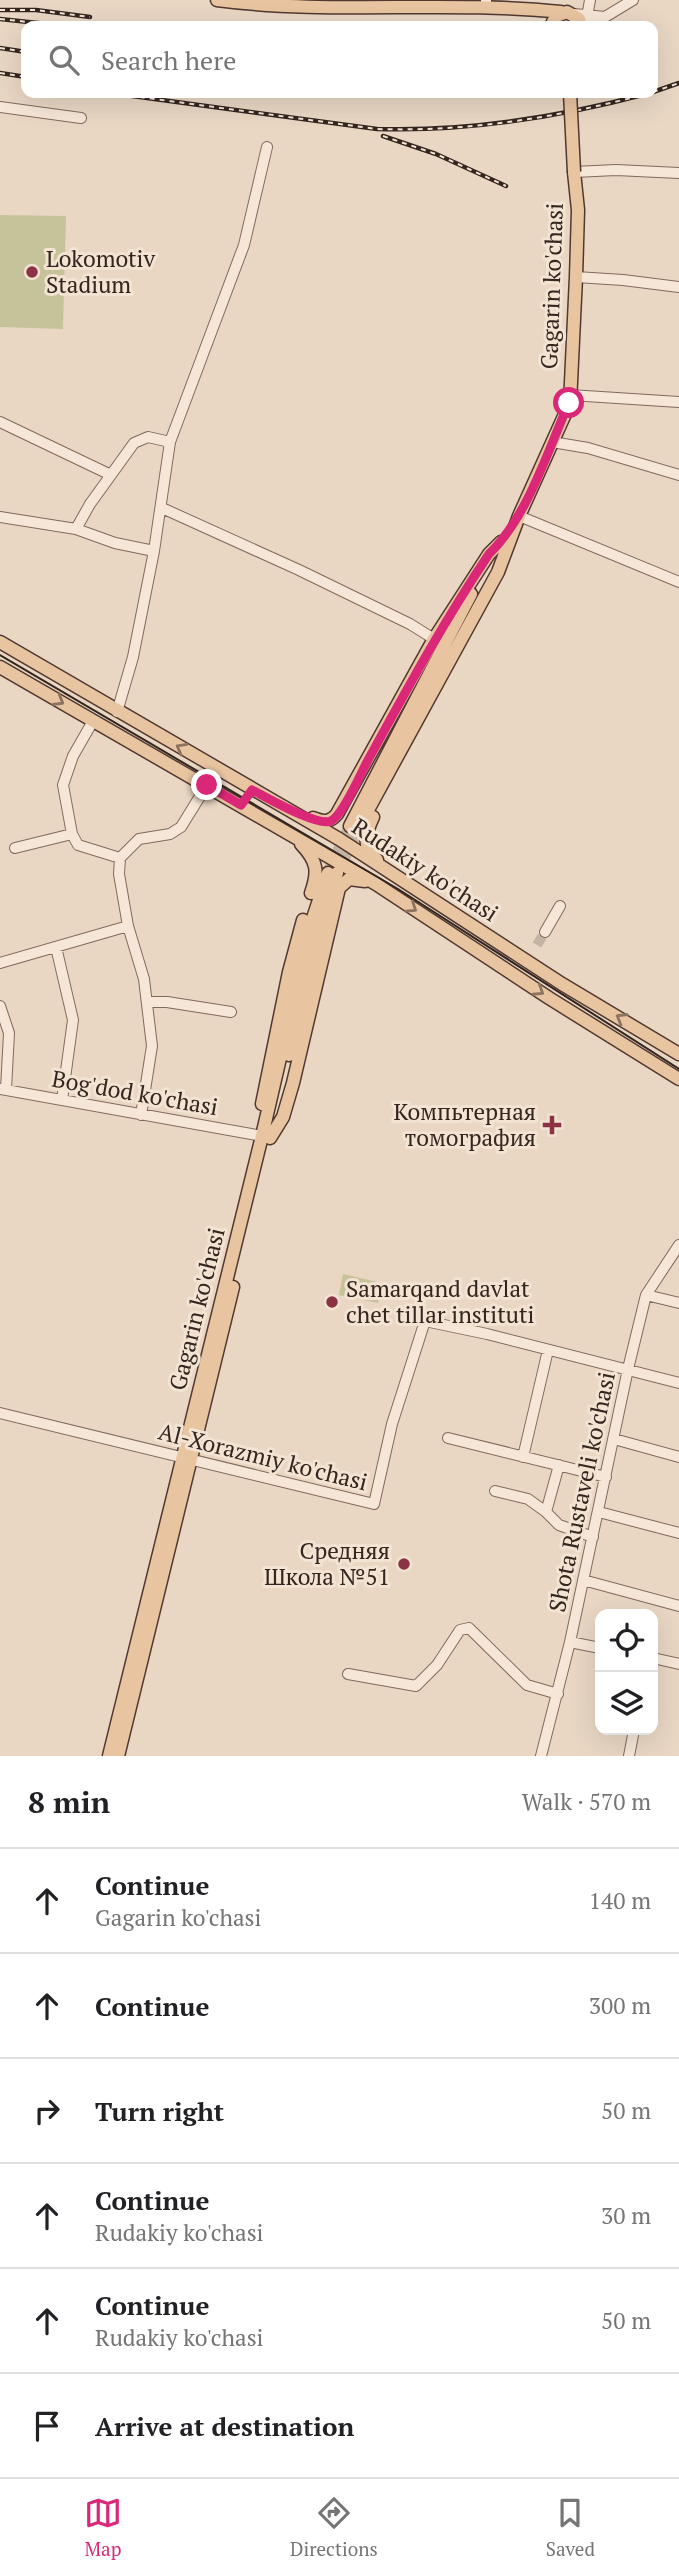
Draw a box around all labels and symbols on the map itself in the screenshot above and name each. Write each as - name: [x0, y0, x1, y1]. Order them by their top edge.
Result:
- street label: Gagarin ko'chasi: [533, 202, 570, 370]
- place label: Lokomotiv Stadium: [46, 243, 155, 300]
- marker: Lokomotiv Stadium: [24, 264, 40, 280]
- route start: [553, 387, 584, 418]
- one-way arrow: [52, 692, 65, 705]
- one-way arrow: [176, 743, 188, 756]
- route end: [191, 769, 222, 800]
- street label: Rudakiy ko'chasi: [346, 811, 504, 929]
- one-way arrow: [404, 899, 417, 912]
- one-way arrow: [531, 983, 544, 995]
- one-way arrow: [615, 1014, 628, 1027]
- street label: Bog'dod ko'chasi: [50, 1063, 221, 1122]
- place label: Компьтерная томография: [393, 1096, 536, 1153]
- marker: Компьтерная томография: [542, 1115, 562, 1135]
- street label: Gagarin ko'chasi: [161, 1224, 232, 1393]
- place label: Samarqand davlat chet tillar instituti: [346, 1273, 535, 1330]
- marker: Samarqand davlat chet tillar instituti: [324, 1294, 340, 1310]
- street label: Shota Rustaveli ko'chasi: [541, 1369, 622, 1615]
- street label: Al-Xorazmiy ko'chasi: [155, 1416, 371, 1497]
- place label: Средняя Школа №51: [264, 1535, 390, 1592]
- marker: Средняя Школа №51: [396, 1556, 412, 1572]

